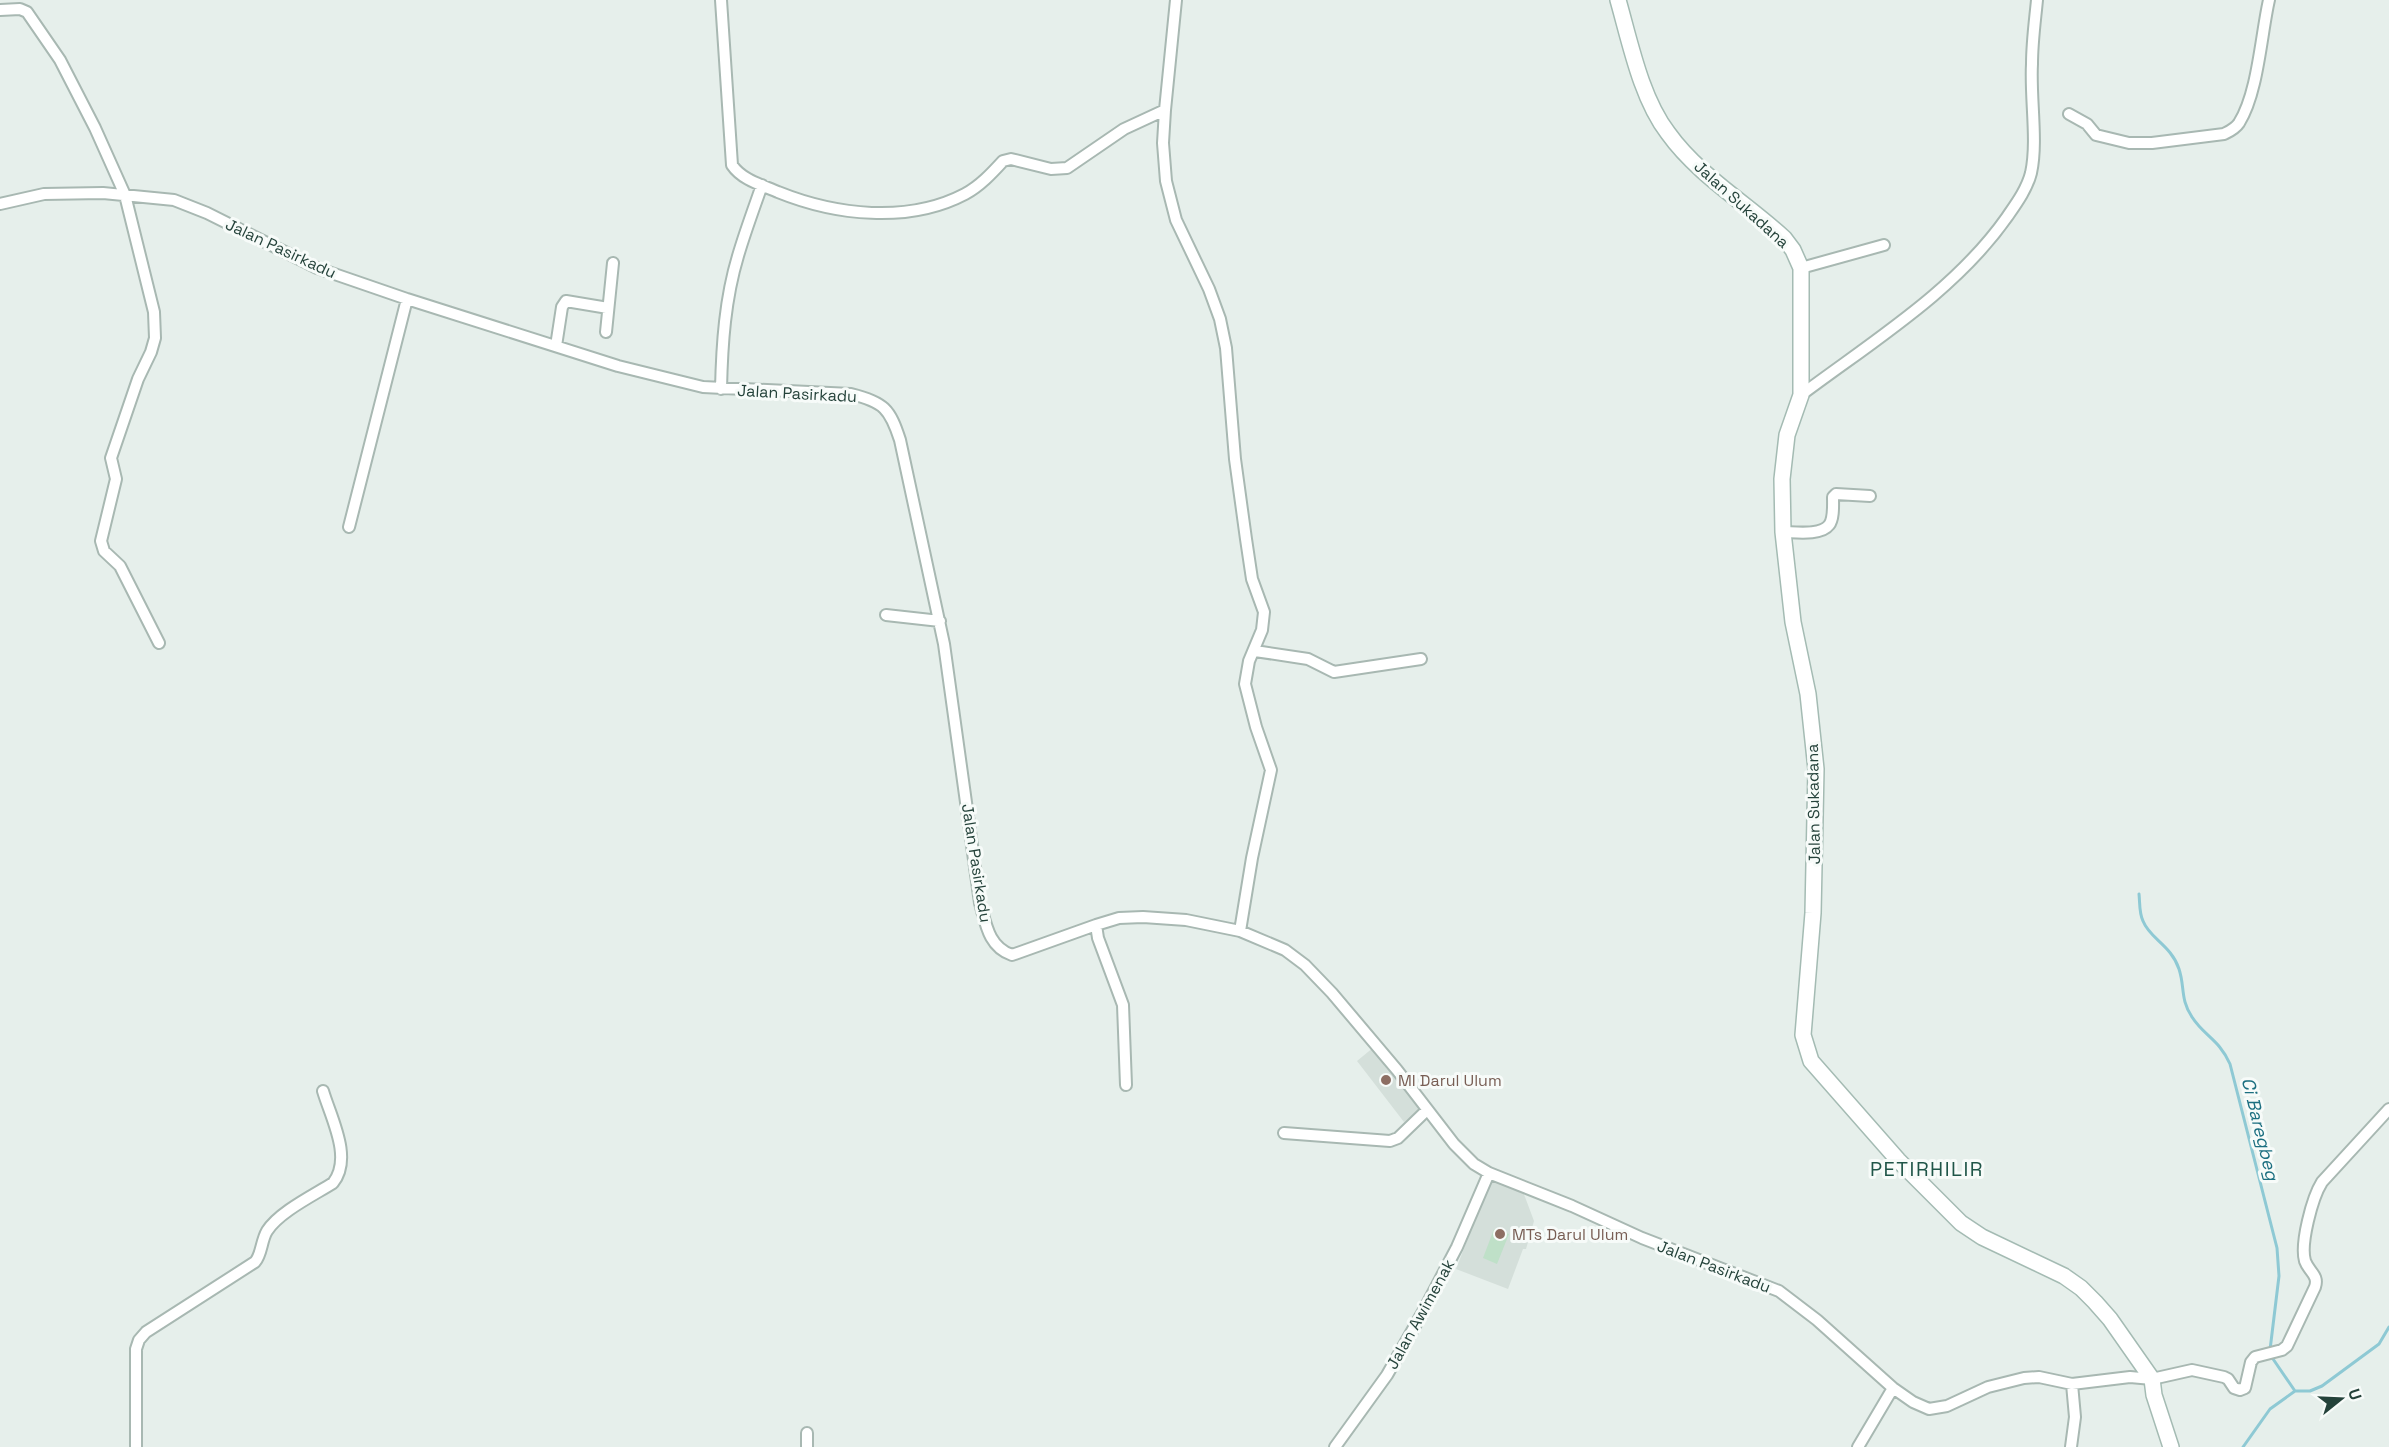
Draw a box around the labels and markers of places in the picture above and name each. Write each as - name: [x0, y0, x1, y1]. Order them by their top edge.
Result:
- place label: MI Darul Ulum: [1398, 1070, 1502, 1091]
- marker: MI Darul Ulum: [1379, 1073, 1393, 1087]
- place label: MTs Darul Ulum: [1512, 1224, 1628, 1245]
- marker: MTs Darul Ulum: [1493, 1227, 1507, 1241]

